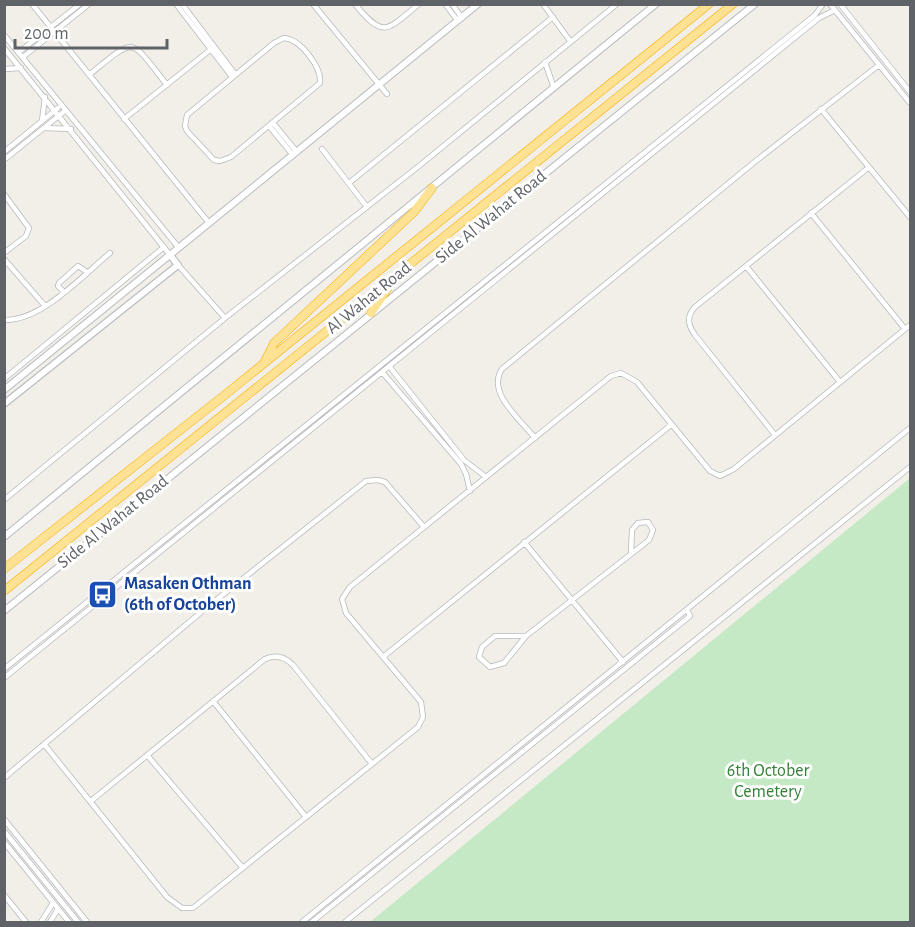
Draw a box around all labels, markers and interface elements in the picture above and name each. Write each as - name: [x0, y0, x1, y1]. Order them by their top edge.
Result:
- scale bar: [15, 12, 166, 50]
- text: 200 m: [24, 25, 69, 43]
- street label: Side Al Wahat Road: [432, 167, 550, 267]
- street label: Al Wahat Road: [323, 258, 415, 338]
- street label: Side Al Wahat Road: [54, 472, 172, 572]
- place label: Masaken Othman (6th of October): [124, 575, 252, 614]
- bus stop icon: Masaken Othman (6th of October): [87, 578, 119, 610]
- park label: 6th October Cemetery: [727, 762, 809, 801]

